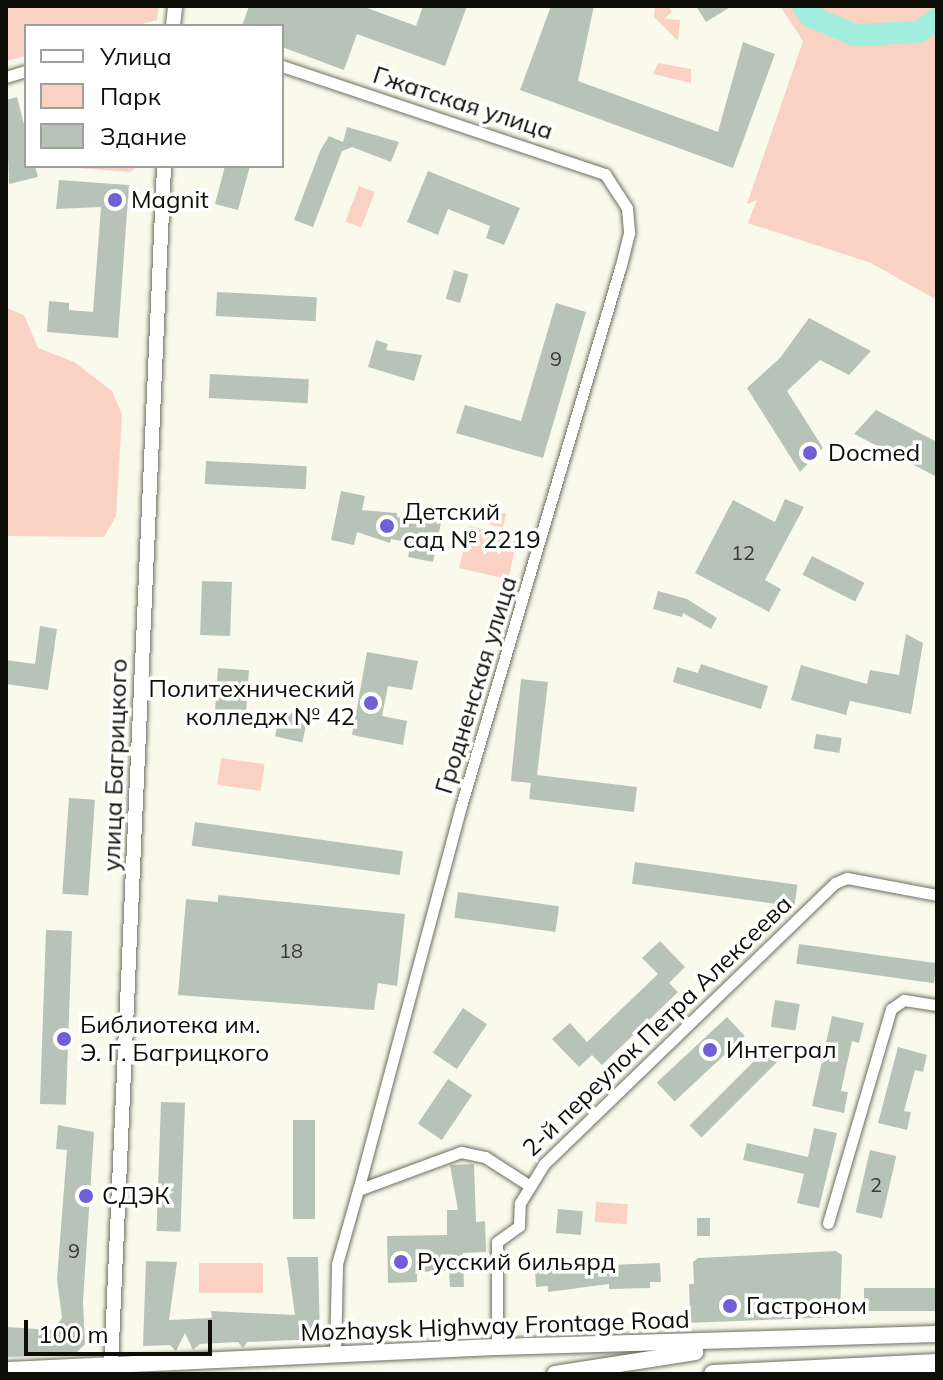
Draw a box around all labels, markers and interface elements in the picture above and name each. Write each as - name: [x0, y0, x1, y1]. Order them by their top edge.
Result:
- legend: [24, 24, 284, 168]
- text: Улица: [100, 41, 172, 71]
- street label: Гжатская улица: [369, 60, 557, 146]
- text: Парк: [100, 81, 161, 111]
- text: Здание: [100, 121, 187, 151]
- place label: Magnit: [131, 186, 209, 214]
- marker: Magnit: [106, 191, 124, 209]
- house number: 9: [550, 346, 562, 370]
- place label: Docmed: [828, 439, 920, 467]
- marker: Docmed: [799, 442, 821, 464]
- place label: Детский сад № 2219: [403, 498, 541, 554]
- marker: Детский сад № 2219: [378, 517, 396, 535]
- house number: 12: [731, 540, 755, 564]
- street label: Гродненская улица: [429, 573, 523, 797]
- street label: улица Багрицкого: [97, 658, 133, 872]
- place label: Политехнический колледж № 42: [149, 675, 355, 731]
- marker: Политехнический колледж № 42: [362, 694, 380, 712]
- street label: 2-й переулок Петра Алексеева: [516, 890, 798, 1162]
- house number: 18: [279, 938, 303, 962]
- place label: Библиотека им. Э. Г. Багрицкого: [80, 1011, 269, 1067]
- marker: Библиотека им. Э. Г. Багрицкого: [55, 1030, 73, 1048]
- place label: Интеграл: [726, 1036, 837, 1064]
- marker: Интеграл: [701, 1041, 719, 1059]
- house number: 2: [870, 1172, 882, 1196]
- place label: СДЭК: [102, 1182, 170, 1210]
- marker: СДЭК: [77, 1187, 95, 1205]
- house number: 9: [68, 1238, 80, 1262]
- place label: Русский бильярд: [417, 1248, 616, 1276]
- marker: Русский бильярд: [392, 1253, 410, 1271]
- place label: Гастроном: [746, 1292, 867, 1320]
- marker: Гастроном: [721, 1297, 739, 1315]
- scale bar: [28, 1304, 216, 1354]
- street label: Mozhaysk Highway Frontage Road: [300, 1305, 690, 1347]
- text: 100 m: [38, 1319, 109, 1349]

